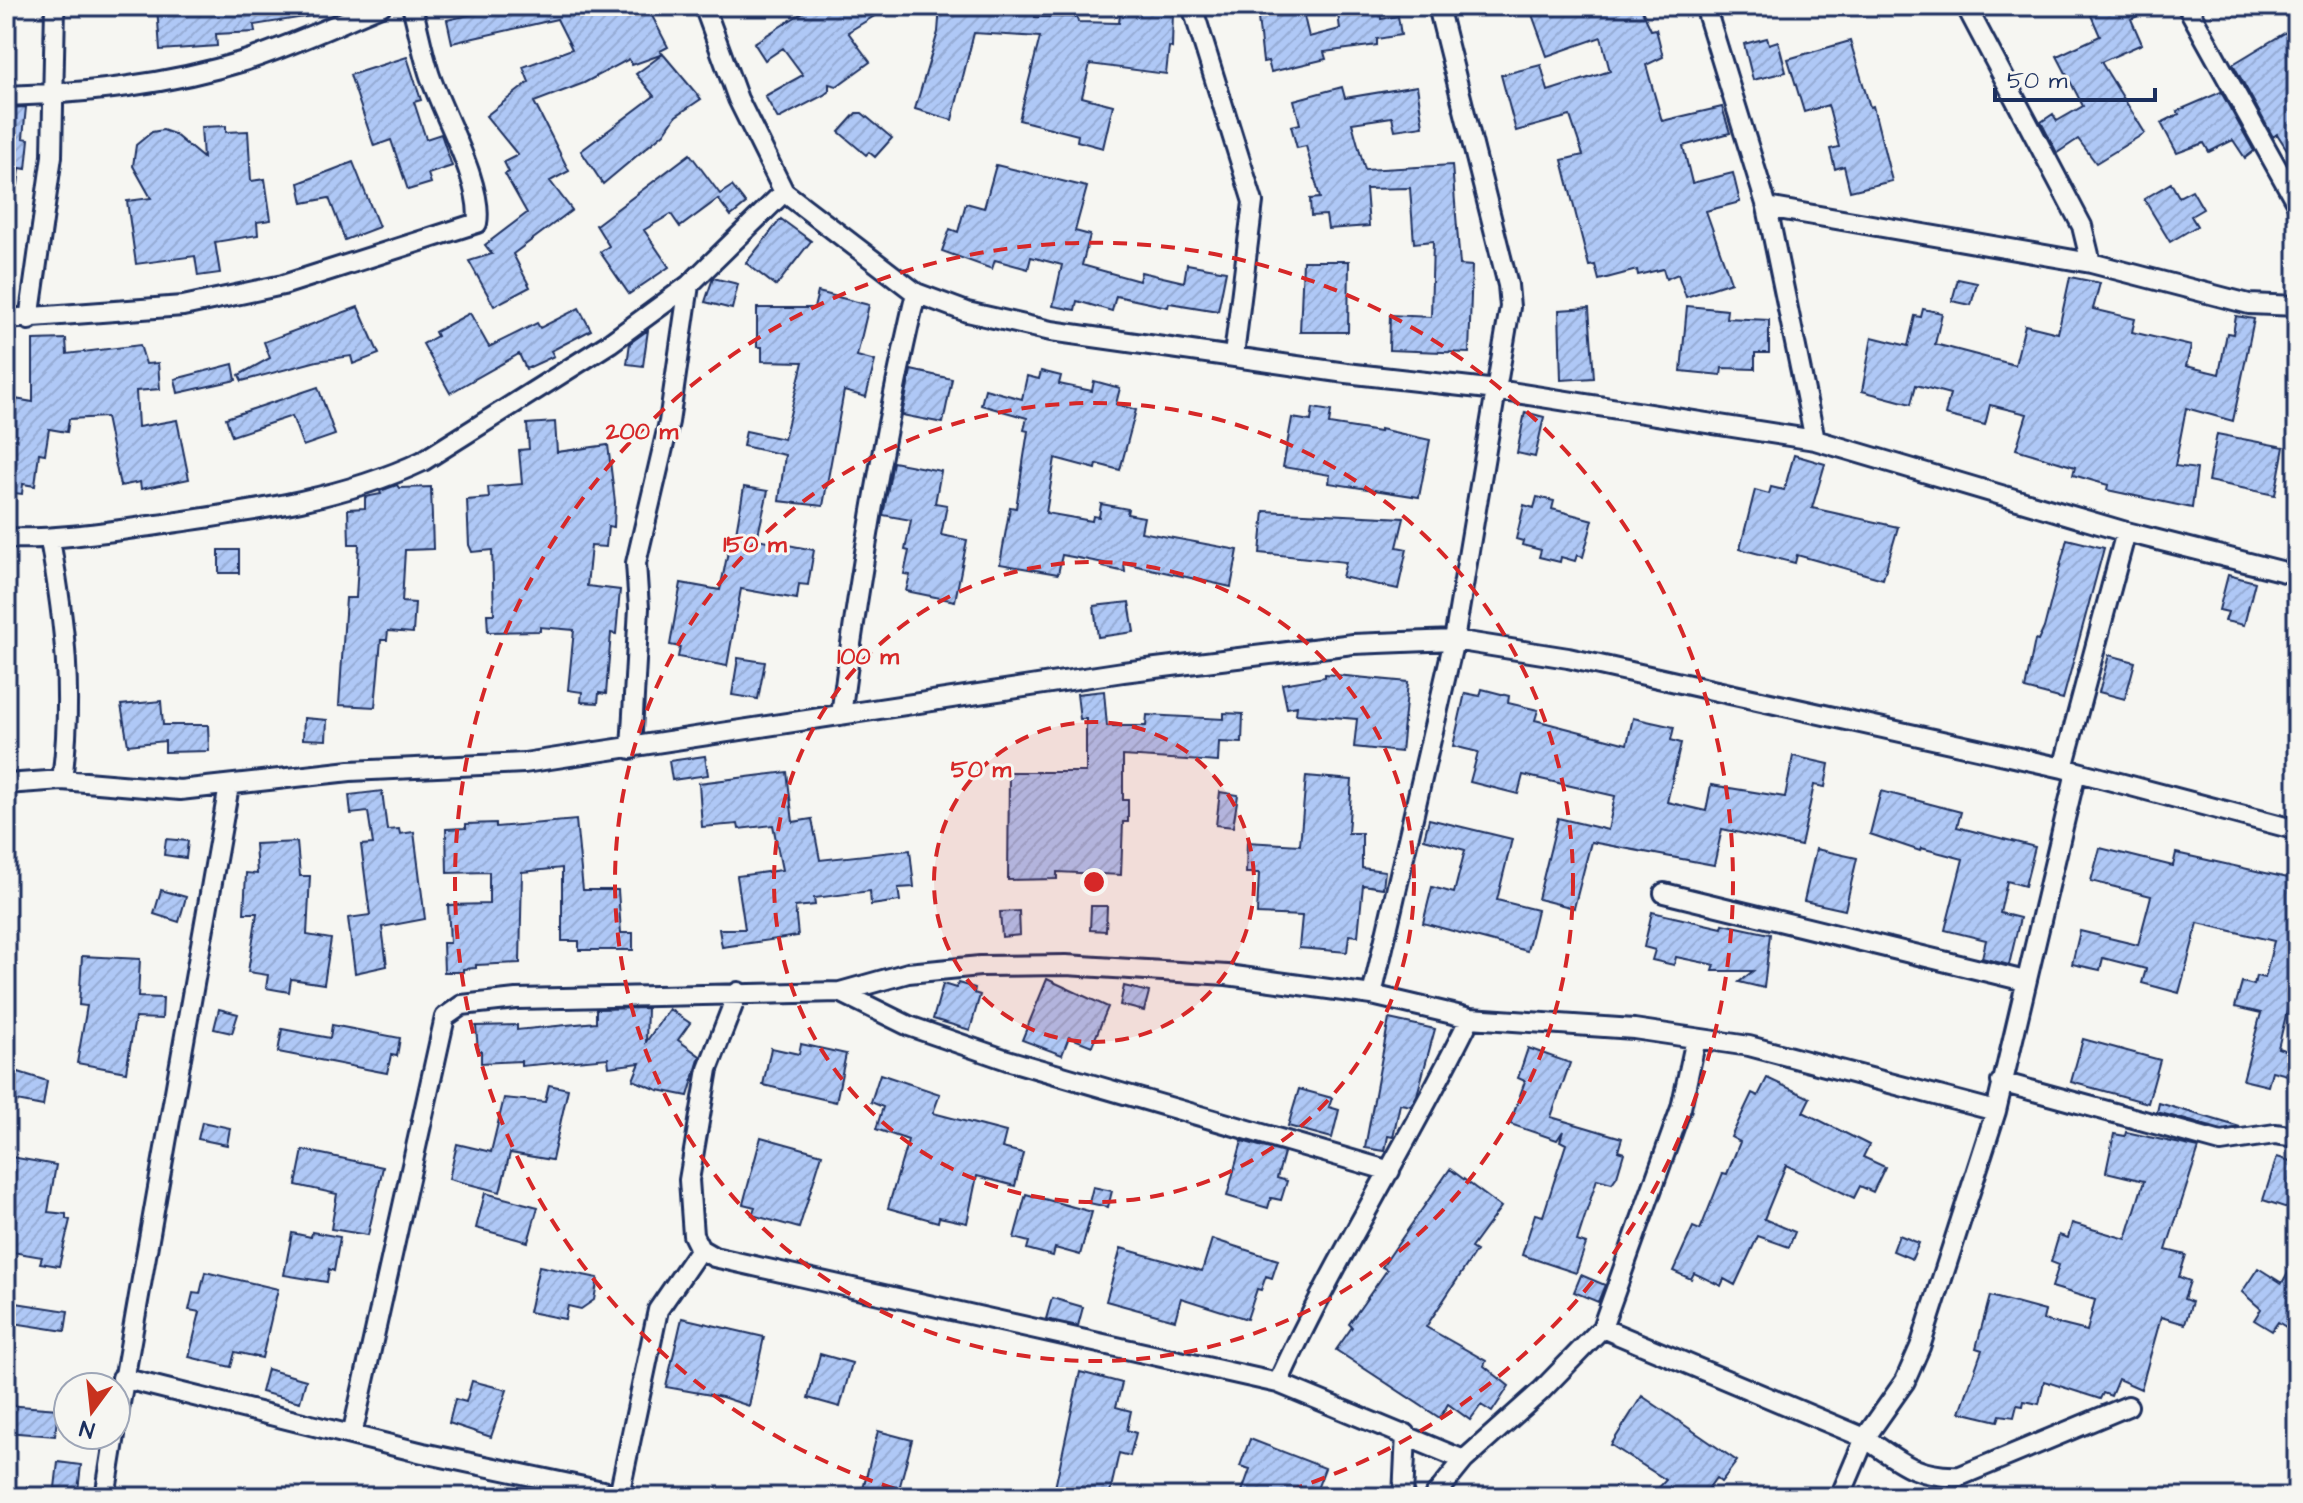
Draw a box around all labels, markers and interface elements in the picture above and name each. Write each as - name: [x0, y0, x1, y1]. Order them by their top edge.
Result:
- scale bar: [1995, 52, 2155, 102]
- text: 50 m: [2007, 64, 2068, 98]
- text: 200 m: [605, 415, 678, 449]
- text: 150 m: [723, 528, 787, 562]
- text: 100 m: [837, 640, 899, 674]
- text: 50 m: [951, 753, 1012, 787]
- centre of rings: [1080, 868, 1108, 896]
- north arrow: [52, 1371, 132, 1451]
- text: N: [76, 1412, 98, 1446]

